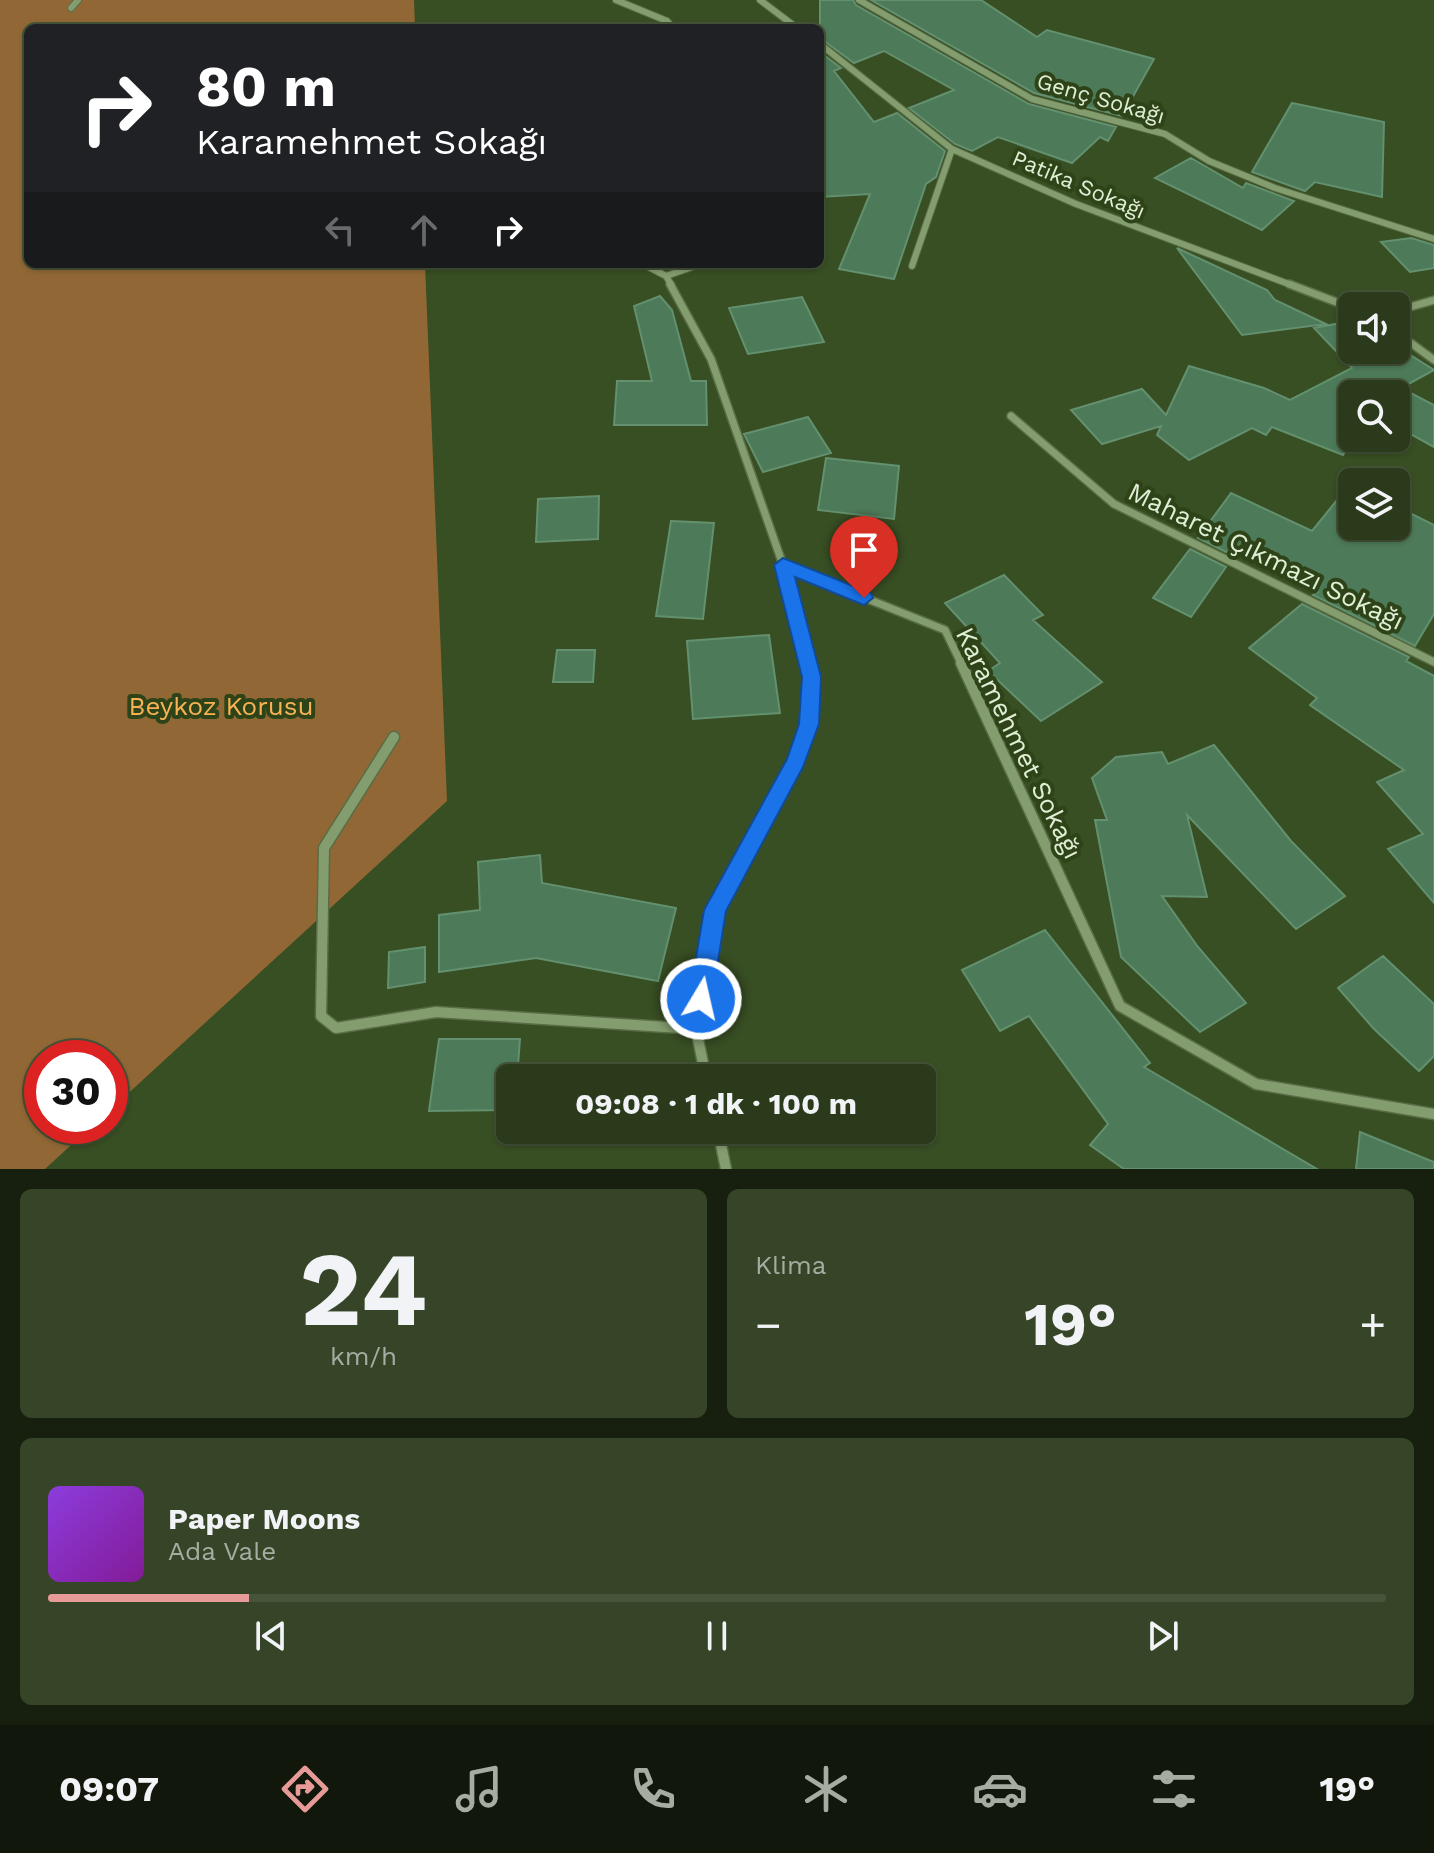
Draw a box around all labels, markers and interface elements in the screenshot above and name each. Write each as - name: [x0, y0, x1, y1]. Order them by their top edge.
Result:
- text: 80 m: [196, 54, 336, 120]
- icon: right: [64, 56, 168, 160]
- street label: Genç Sokağı: [1034, 68, 1168, 129]
- text: Karamehmet Sokağı: [196, 121, 547, 163]
- street label: Patika Sokağı: [1009, 145, 1149, 224]
- icon: left: [318, 208, 362, 252]
- icon: ahead: [402, 208, 446, 252]
- icon: right: [486, 208, 530, 252]
- map controls: [1338, 292, 1410, 540]
- button: sound: [1338, 292, 1410, 364]
- button: search: [1338, 380, 1410, 452]
- button: layers: [1338, 468, 1410, 540]
- street label: Maharet Çıkmazı Sokağı: [1123, 476, 1409, 636]
- pin: [830, 516, 898, 598]
- icon: arrive: [842, 528, 886, 572]
- street label: Karamehmet Sokağı: [950, 622, 1088, 864]
- park label: Beykoz Korusu: [128, 691, 314, 721]
- position arrow: [659, 957, 743, 1041]
- speed limit sign: 30: [24, 1040, 128, 1144]
- text: 09:08 · 1 dk · 100 m: [575, 1086, 857, 1121]
- text: 24: [300, 1228, 427, 1350]
- text: Klima: [755, 1250, 826, 1280]
- text: 19°: [1024, 1289, 1117, 1360]
- text: −: [755, 1299, 782, 1351]
- text: +: [1359, 1299, 1386, 1351]
- text: km/h: [330, 1341, 397, 1371]
- text: Paper Moons: [168, 1501, 360, 1536]
- text: Ada Vale: [168, 1536, 276, 1566]
- icon: previous: [249, 1614, 293, 1658]
- icon: pause: [695, 1614, 739, 1658]
- icon: next: [1141, 1614, 1185, 1658]
- icon: directions: [277, 1761, 333, 1817]
- icon: music: [451, 1761, 507, 1817]
- icon: phone: [625, 1761, 681, 1817]
- icon: climate: [798, 1761, 854, 1817]
- icon: car: [972, 1761, 1028, 1817]
- icon: filters: [1146, 1761, 1202, 1817]
- text: 09:07: [59, 1768, 159, 1810]
- text: 19°: [1320, 1768, 1375, 1810]

